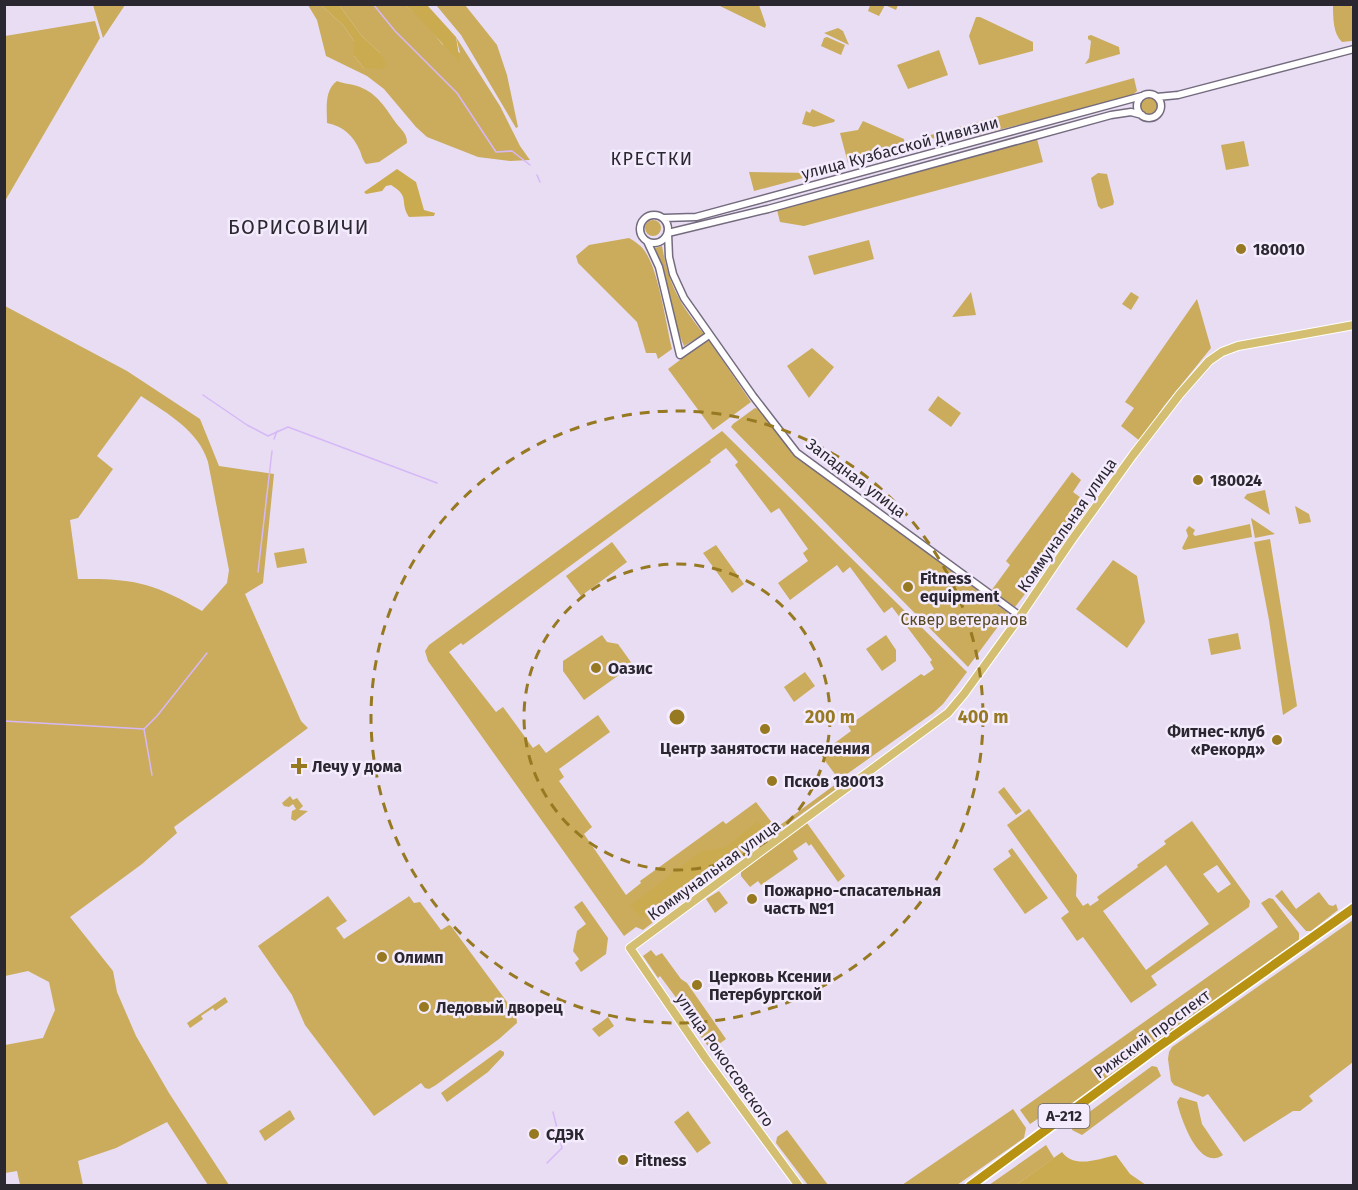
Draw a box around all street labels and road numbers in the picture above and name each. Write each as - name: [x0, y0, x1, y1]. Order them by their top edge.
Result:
- street label: улица Кузбасской Дивизии: [799, 113, 1001, 183]
- street label: Западная улица: [802, 434, 910, 522]
- street label: Коммунальная улица: [1014, 454, 1120, 596]
- street label: Коммунальная улица: [644, 815, 784, 925]
- street label: Рижский проспект: [1090, 985, 1214, 1083]
- street label: улица Рокоссовского: [672, 990, 778, 1130]
- road number: А-212: [1038, 1104, 1090, 1128]

